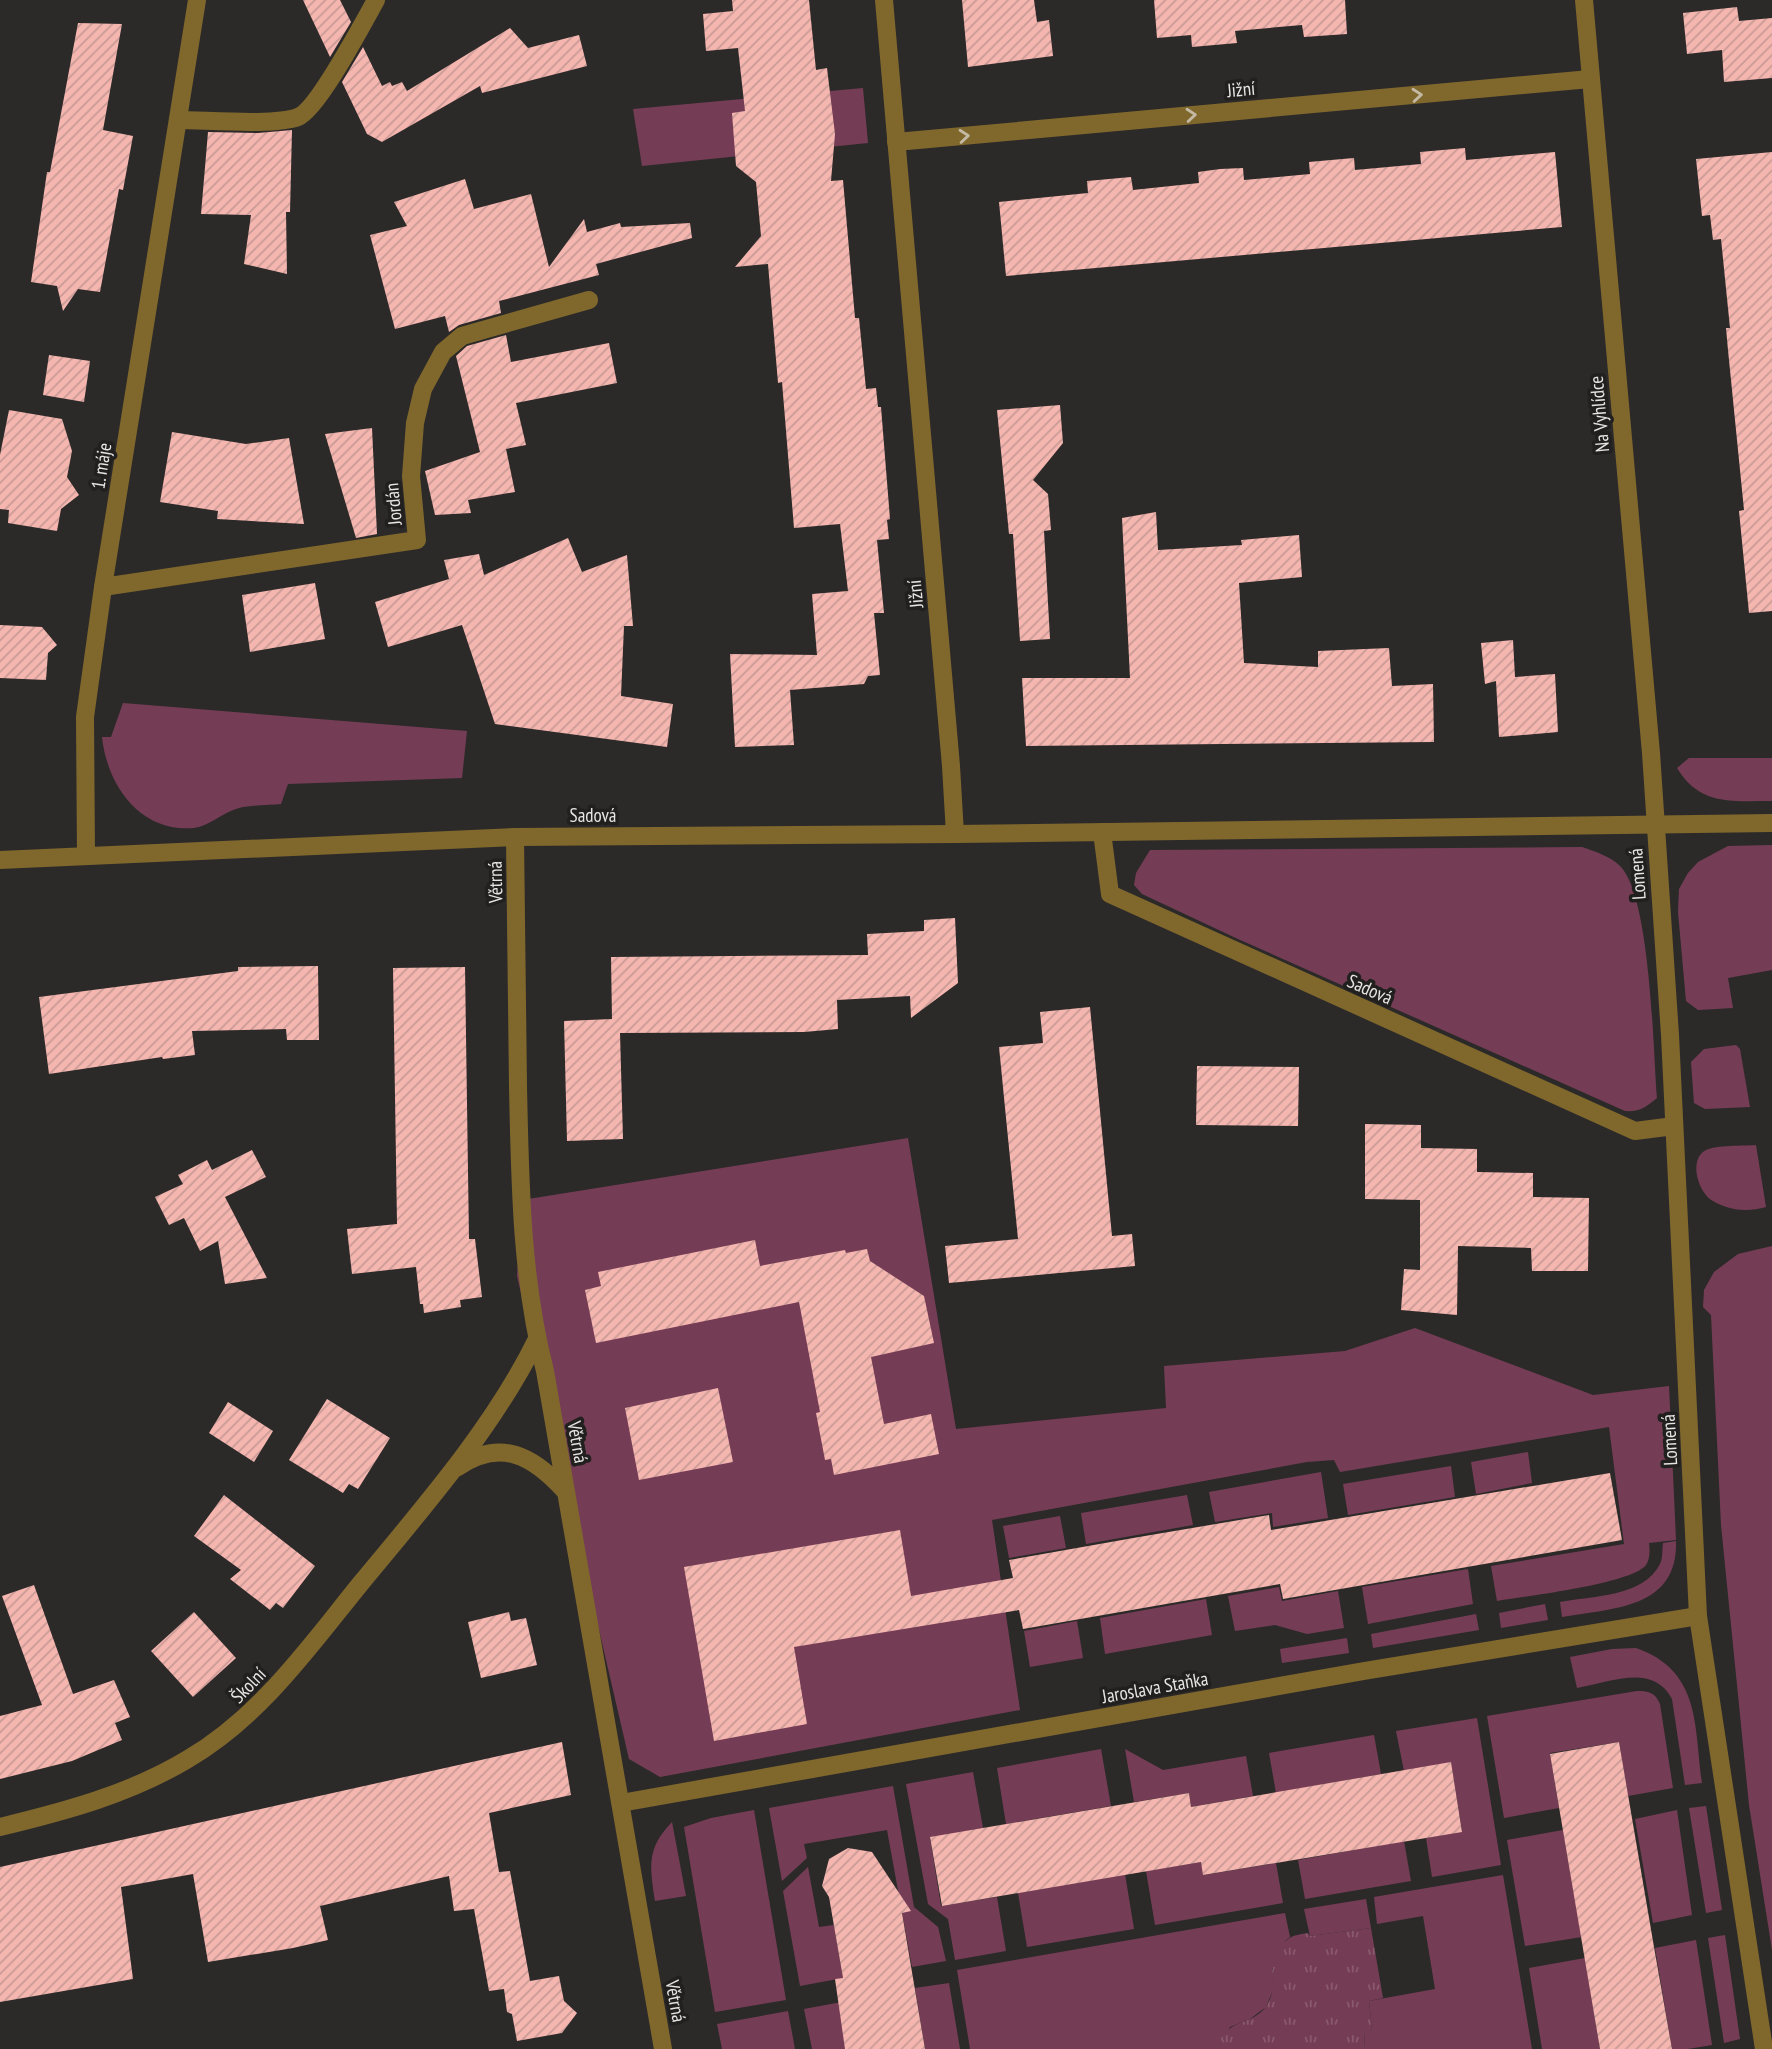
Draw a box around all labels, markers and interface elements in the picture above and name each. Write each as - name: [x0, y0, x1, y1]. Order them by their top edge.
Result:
- street label: Jižní: [1225, 76, 1256, 102]
- one-way arrow: [1412, 88, 1423, 103]
- one-way arrow: [1185, 108, 1196, 123]
- one-way arrow: [958, 128, 970, 143]
- street label: Na Vyhlídce: [1584, 375, 1614, 453]
- street label: 1. máje: [86, 441, 117, 491]
- street label: Jordán: [379, 482, 407, 527]
- street label: Jižní: [902, 579, 928, 610]
- street label: Sadová: [570, 803, 616, 827]
- street label: Lomená: [1623, 848, 1651, 900]
- street label: Větrná: [483, 861, 507, 904]
- street label: Sadová: [1344, 968, 1396, 1010]
- street label: Lomená: [1656, 1414, 1682, 1466]
- street label: Větrná: [562, 1418, 593, 1465]
- street label: Školní: [225, 1662, 271, 1708]
- street label: Jaroslava Staňka: [1099, 1666, 1210, 1708]
- street label: Větrná: [660, 1977, 691, 2024]

